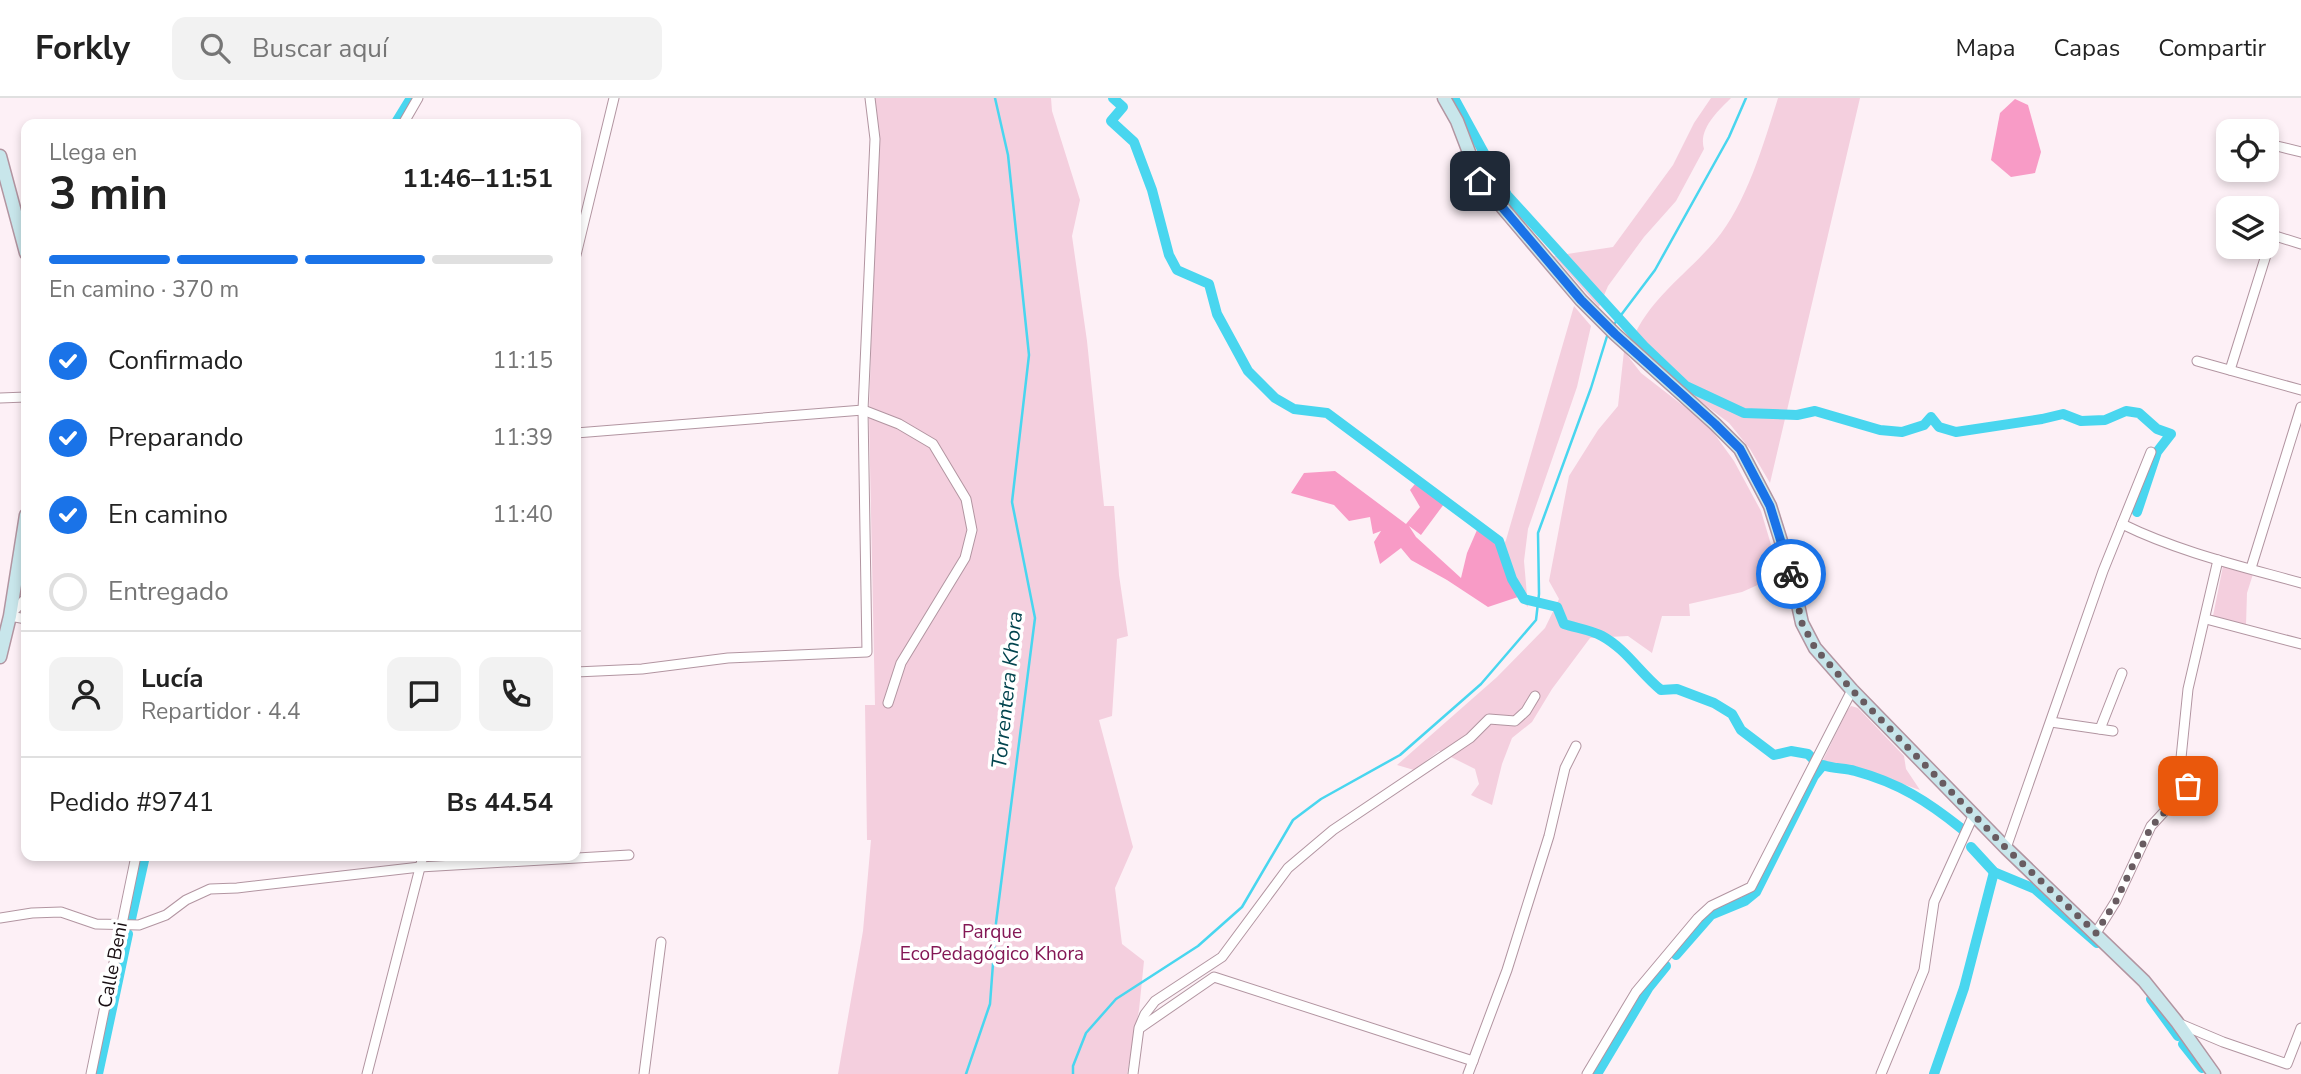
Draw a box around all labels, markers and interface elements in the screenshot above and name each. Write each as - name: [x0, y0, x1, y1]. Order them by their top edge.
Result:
- search box: [172, 17, 662, 80]
- text: Forkly: [35, 26, 130, 71]
- icon: search: [196, 29, 234, 67]
- text: Buscar aquí: [252, 31, 388, 66]
- text: Mapa: [1956, 32, 2016, 64]
- text: Capas: [2054, 32, 2120, 64]
- text: Compartir: [2158, 32, 2266, 64]
- map controls: [2216, 119, 2279, 259]
- button: locate: [2216, 119, 2279, 182]
- text: Llega en: [49, 137, 137, 168]
- pin: [1450, 151, 1510, 211]
- text: 11:46–11:51: [402, 161, 553, 196]
- text: 3 min: [49, 162, 168, 225]
- icon: home: [1461, 162, 1499, 200]
- button: layers: [2216, 196, 2279, 259]
- text: En camino · 370 m: [49, 274, 239, 305]
- icon: check: [49, 342, 87, 380]
- text: Confirmado: [108, 343, 243, 378]
- text: 11:15: [493, 345, 553, 376]
- icon: check: [49, 419, 87, 457]
- text: Preparando: [108, 420, 243, 455]
- text: 11:39: [493, 422, 553, 453]
- icon: check: [49, 496, 87, 534]
- text: En camino: [108, 497, 228, 532]
- text: 11:40: [493, 499, 553, 530]
- courier: [1756, 539, 1826, 609]
- icon: bike: [1772, 555, 1810, 593]
- text: Entregado: [108, 574, 229, 609]
- water label: Torrentera Khora: [985, 610, 1029, 770]
- button: person: [49, 657, 123, 731]
- button: chat: [387, 657, 461, 731]
- button: phone: [479, 657, 553, 731]
- text: Lucía: [141, 661, 204, 696]
- text: Repartidor · 4.4: [141, 696, 301, 727]
- pin: [2158, 756, 2218, 816]
- icon: bag: [2169, 767, 2207, 805]
- text: Pedido #9741: [49, 785, 214, 820]
- text: Bs 44.54: [447, 785, 553, 820]
- park label: Parque EcoPedagógico Khora: [900, 919, 1084, 967]
- street label: Calle Beni: [92, 920, 134, 1010]

